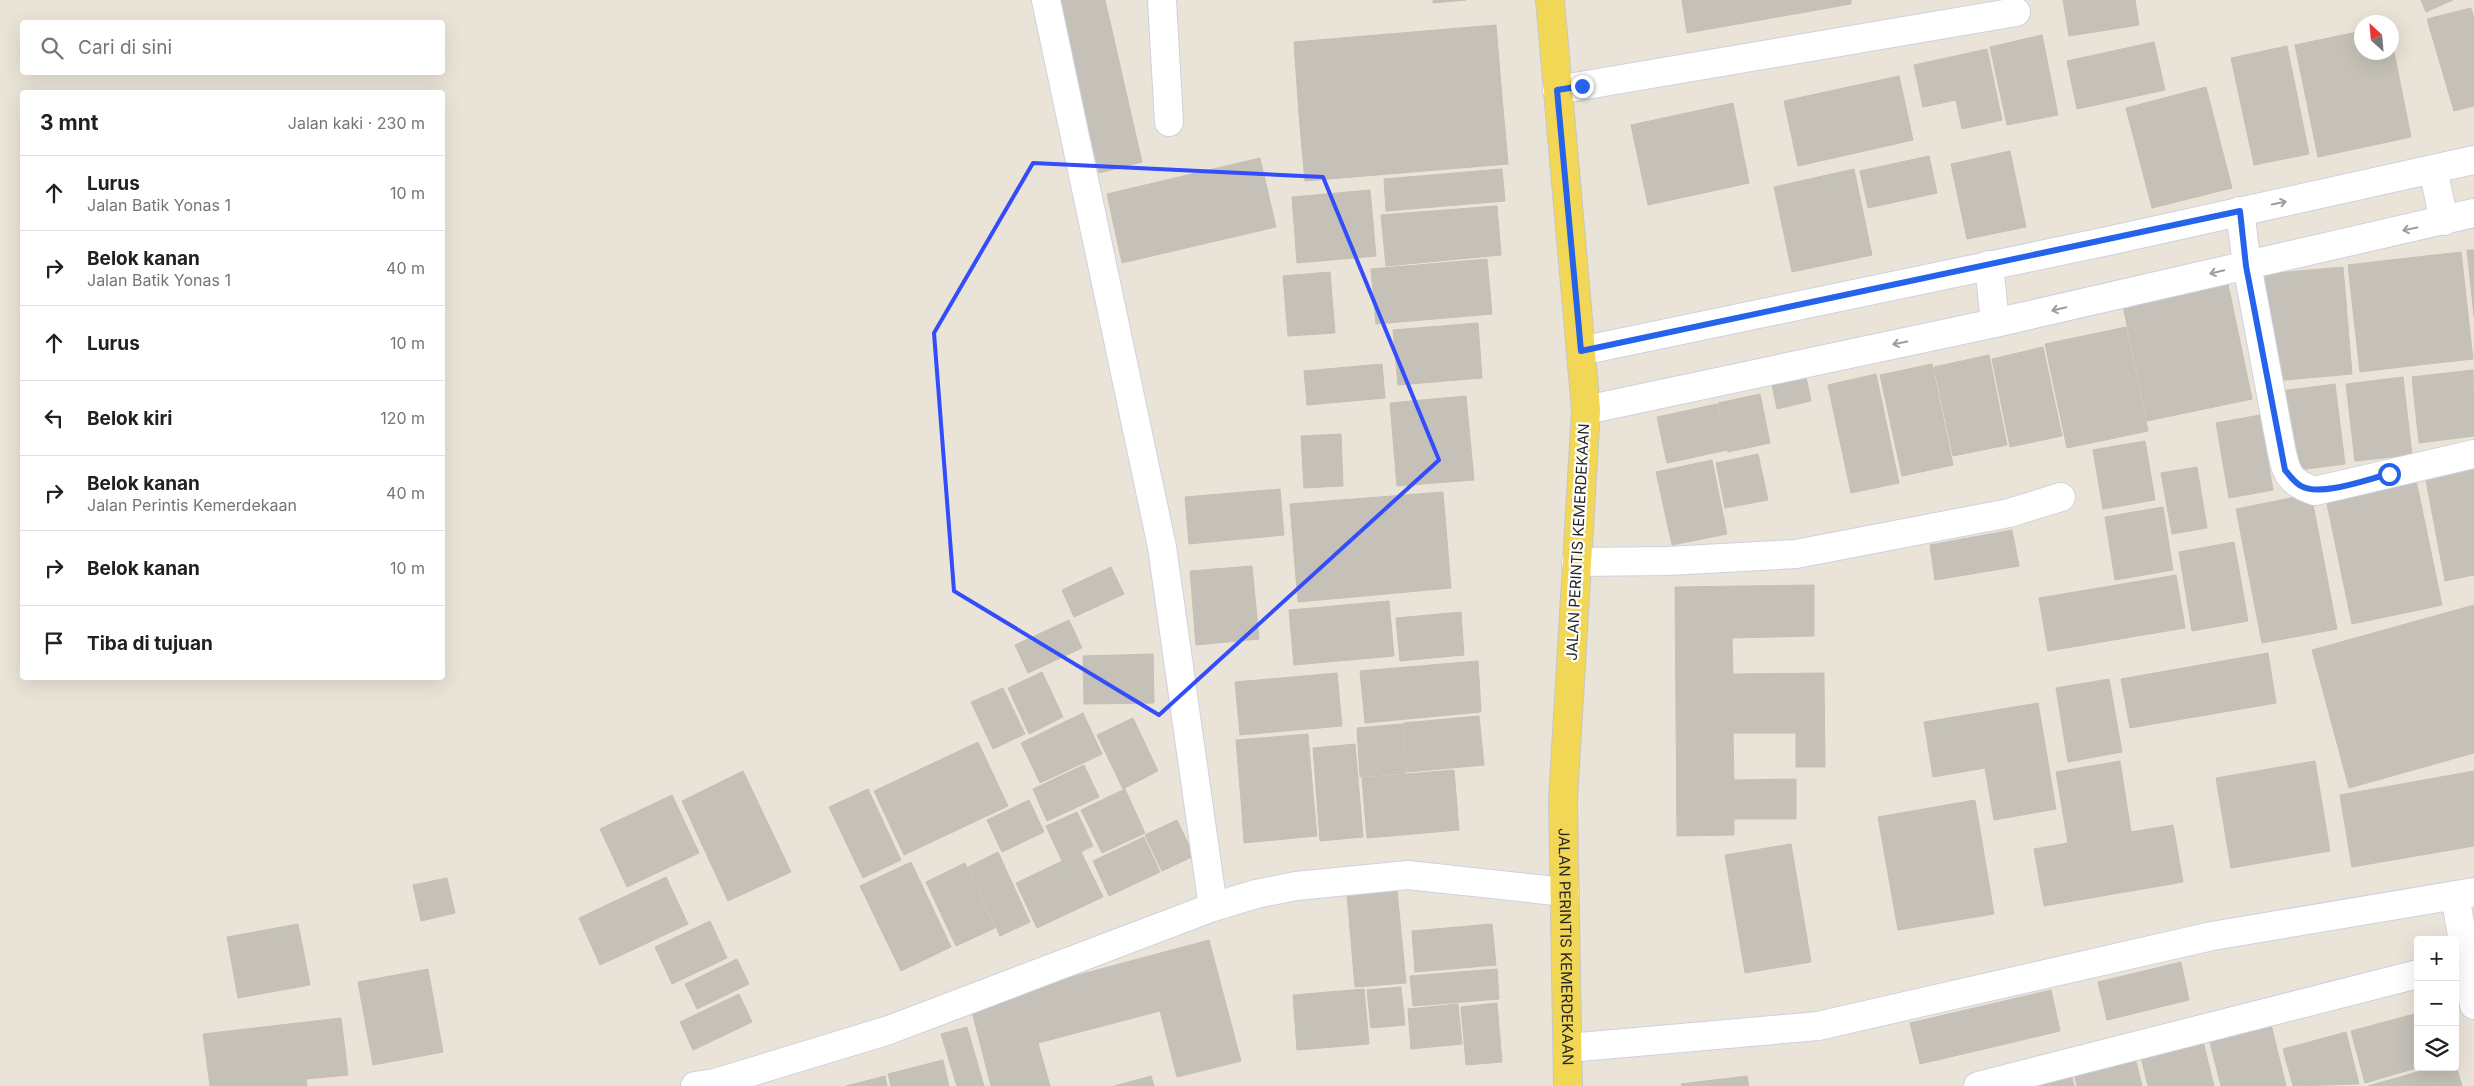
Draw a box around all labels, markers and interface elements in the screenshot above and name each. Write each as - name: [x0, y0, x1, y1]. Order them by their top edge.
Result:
- north arrow: [2354, 15, 2399, 60]
- search box: [20, 20, 445, 75]
- icon: search: [38, 34, 66, 62]
- text: Cari di sini: [78, 36, 172, 59]
- route end: [1571, 75, 1594, 98]
- text: 3 mnt: [40, 110, 98, 135]
- text: Jalan kaki · 230 m: [288, 113, 425, 133]
- text: Lurus: [87, 172, 140, 195]
- icon: ahead: [40, 179, 68, 207]
- text: 10 m: [390, 183, 425, 203]
- text: Jalan Batik Yonas 1: [87, 195, 231, 215]
- one-way arrow: [2270, 198, 2286, 207]
- one-way arrow: [2402, 225, 2418, 234]
- text: Belok kanan: [87, 247, 200, 270]
- icon: right: [40, 254, 68, 282]
- text: 40 m: [386, 258, 425, 278]
- one-way arrow: [2209, 268, 2225, 277]
- text: Jalan Batik Yonas 1: [87, 270, 231, 290]
- one-way arrow: [2051, 305, 2067, 314]
- icon: ahead: [40, 329, 68, 357]
- text: Lurus: [87, 332, 140, 355]
- text: 10 m: [390, 333, 425, 353]
- one-way arrow: [1892, 339, 1908, 349]
- icon: left: [40, 404, 68, 432]
- text: Belok kiri: [87, 407, 172, 430]
- text: 120 m: [380, 408, 425, 428]
- street label: JALAN PERINTIS KEMERDEKAAN: [1562, 423, 1593, 661]
- route start: [2378, 463, 2401, 486]
- text: Belok kanan: [87, 472, 200, 495]
- icon: right: [40, 479, 68, 507]
- text: 40 m: [386, 483, 425, 503]
- text: Jalan Perintis Kemerdekaan: [87, 495, 297, 515]
- icon: right: [40, 554, 68, 582]
- text: Belok kanan: [87, 557, 200, 580]
- text: 10 m: [390, 558, 425, 578]
- icon: arrive: [40, 629, 68, 657]
- text: Tiba di tujuan: [87, 632, 213, 655]
- street label: JALAN PERINTIS KEMERDEKAAN: [1554, 828, 1578, 1066]
- map controls: [2414, 936, 2459, 1071]
- button: +: [2414, 936, 2459, 981]
- button: −: [2414, 981, 2459, 1026]
- button: layers: [2414, 1026, 2459, 1071]

